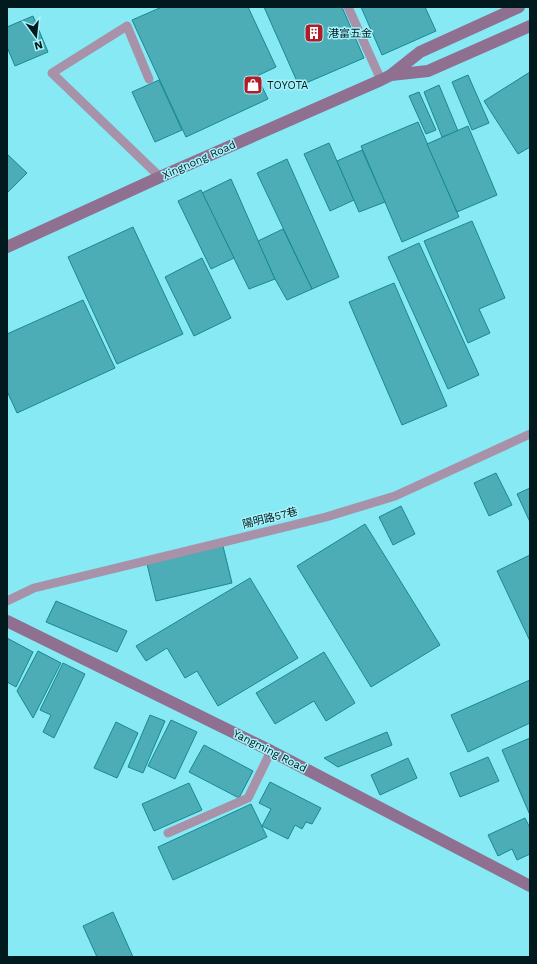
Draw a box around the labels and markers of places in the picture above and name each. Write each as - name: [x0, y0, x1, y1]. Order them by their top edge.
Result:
- building icon: 港富五金: [303, 22, 325, 44]
- place label: 港富五金: [328, 27, 372, 40]
- shop icon: TOYOTA: [242, 74, 264, 96]
- place label: TOYOTA: [267, 79, 308, 92]

